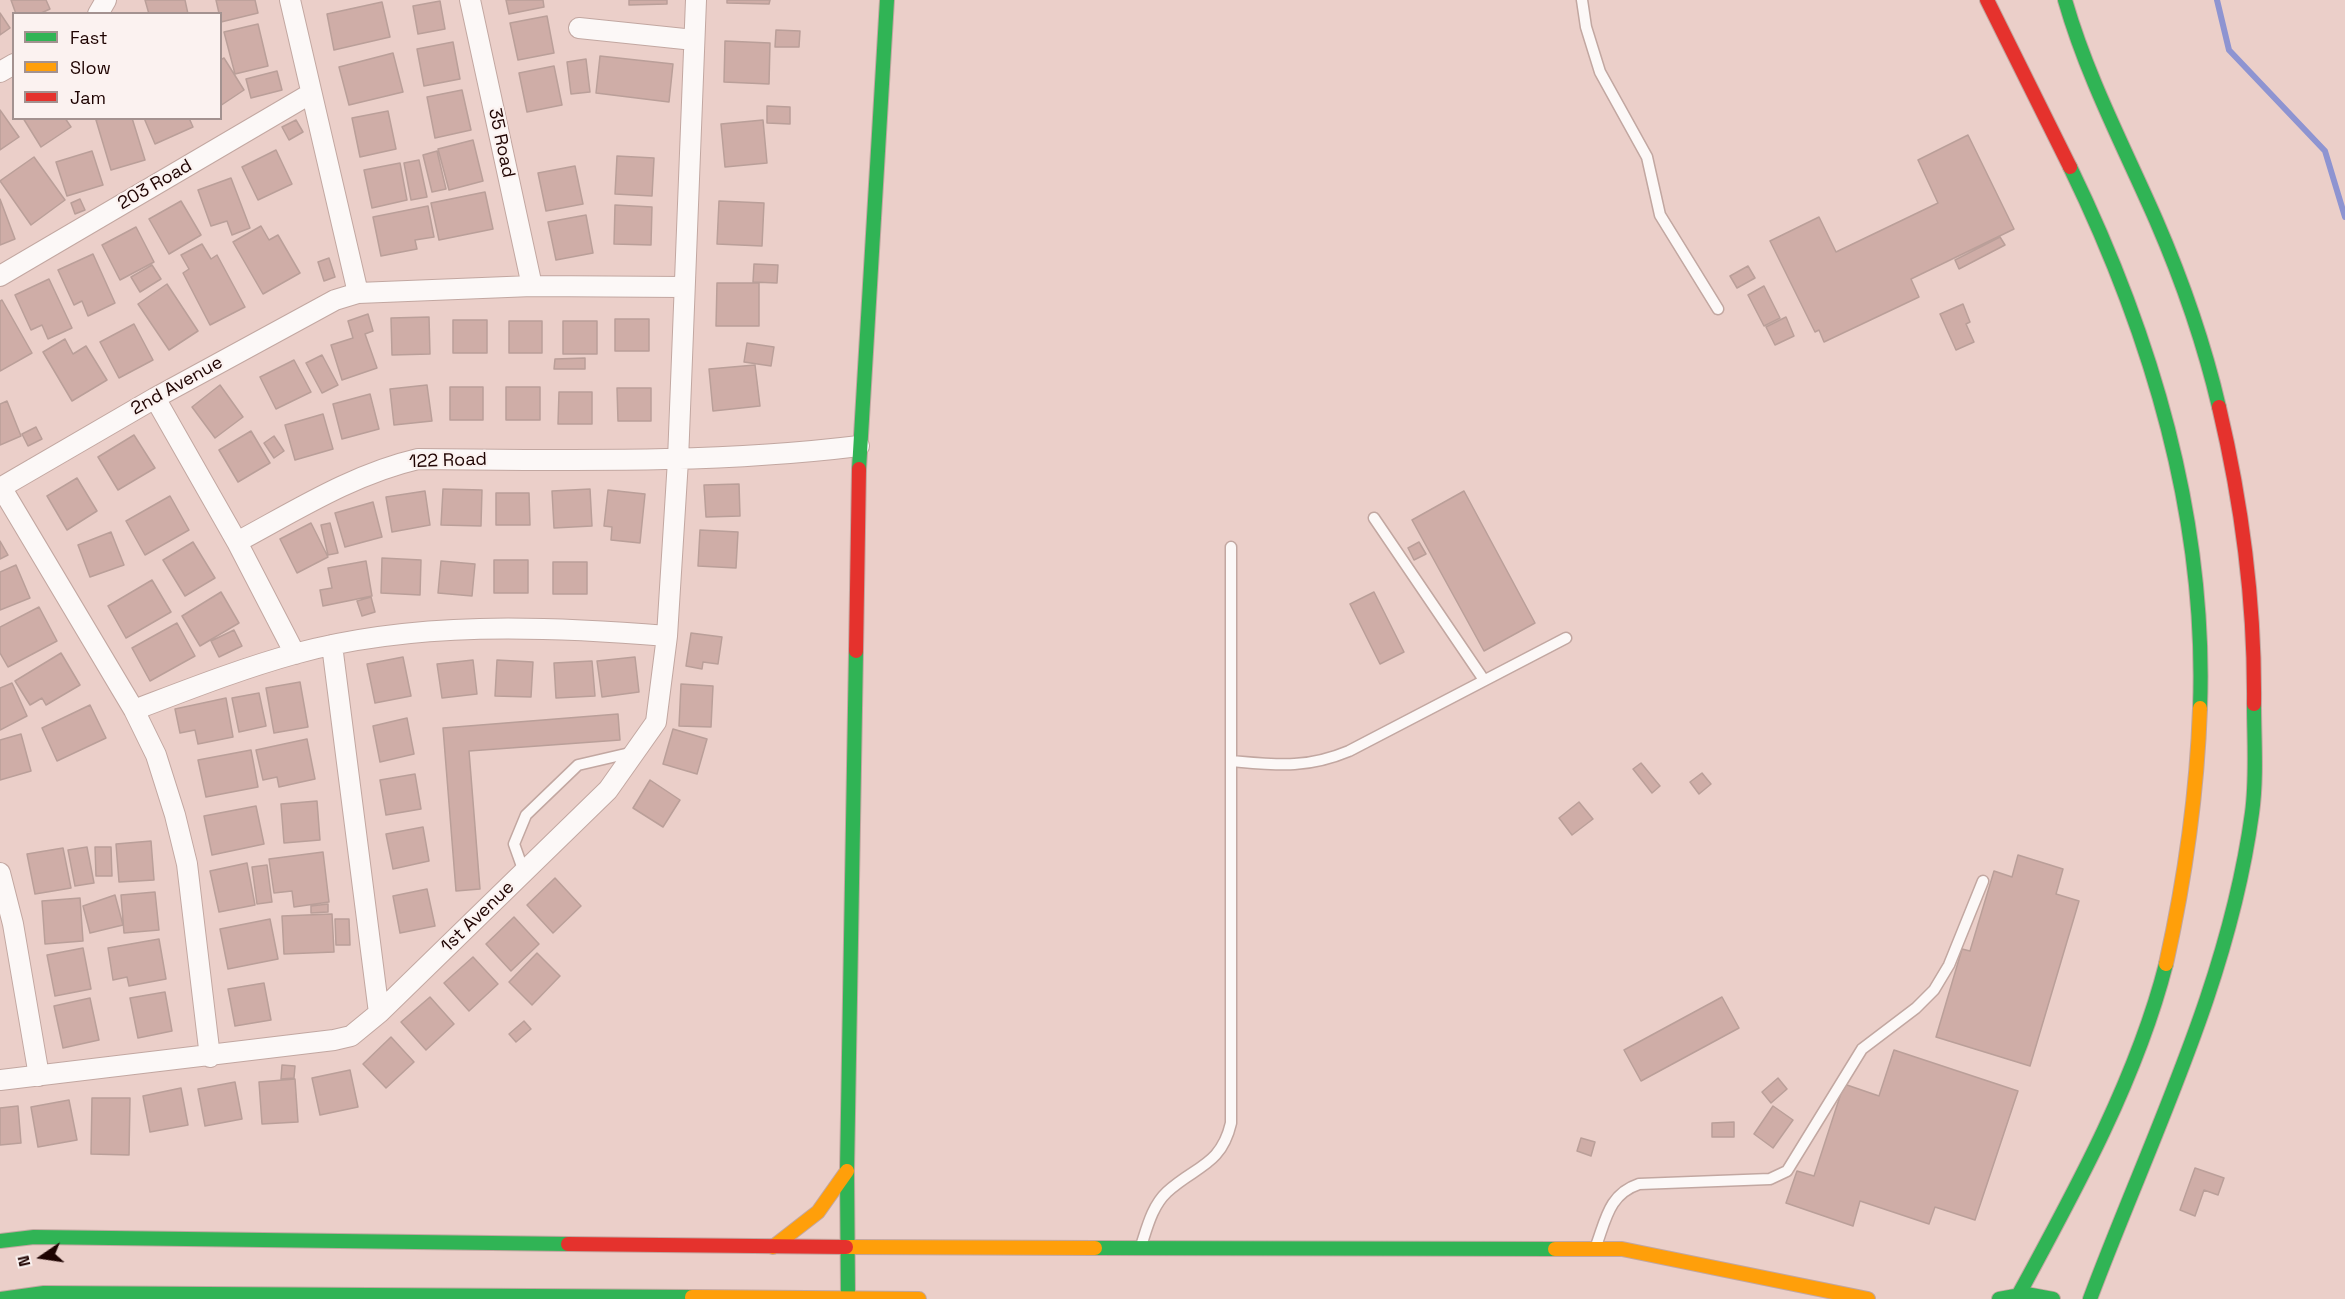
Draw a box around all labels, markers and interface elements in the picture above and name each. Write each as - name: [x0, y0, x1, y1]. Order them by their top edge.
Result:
- legend: [12, 12, 222, 120]
- text: Fast: [70, 26, 107, 49]
- text: Slow: [70, 56, 111, 79]
- text: Jam: [70, 86, 106, 109]
- street label: 35 Road: [483, 106, 519, 180]
- street label: 203 Road: [114, 155, 196, 215]
- street label: 2nd Avenue: [127, 352, 227, 420]
- street label: 122 Road: [409, 449, 487, 473]
- street label: 1st Avenue: [437, 877, 519, 957]
- north arrow: [12, 1227, 72, 1287]
- text: N: [13, 1254, 35, 1269]

